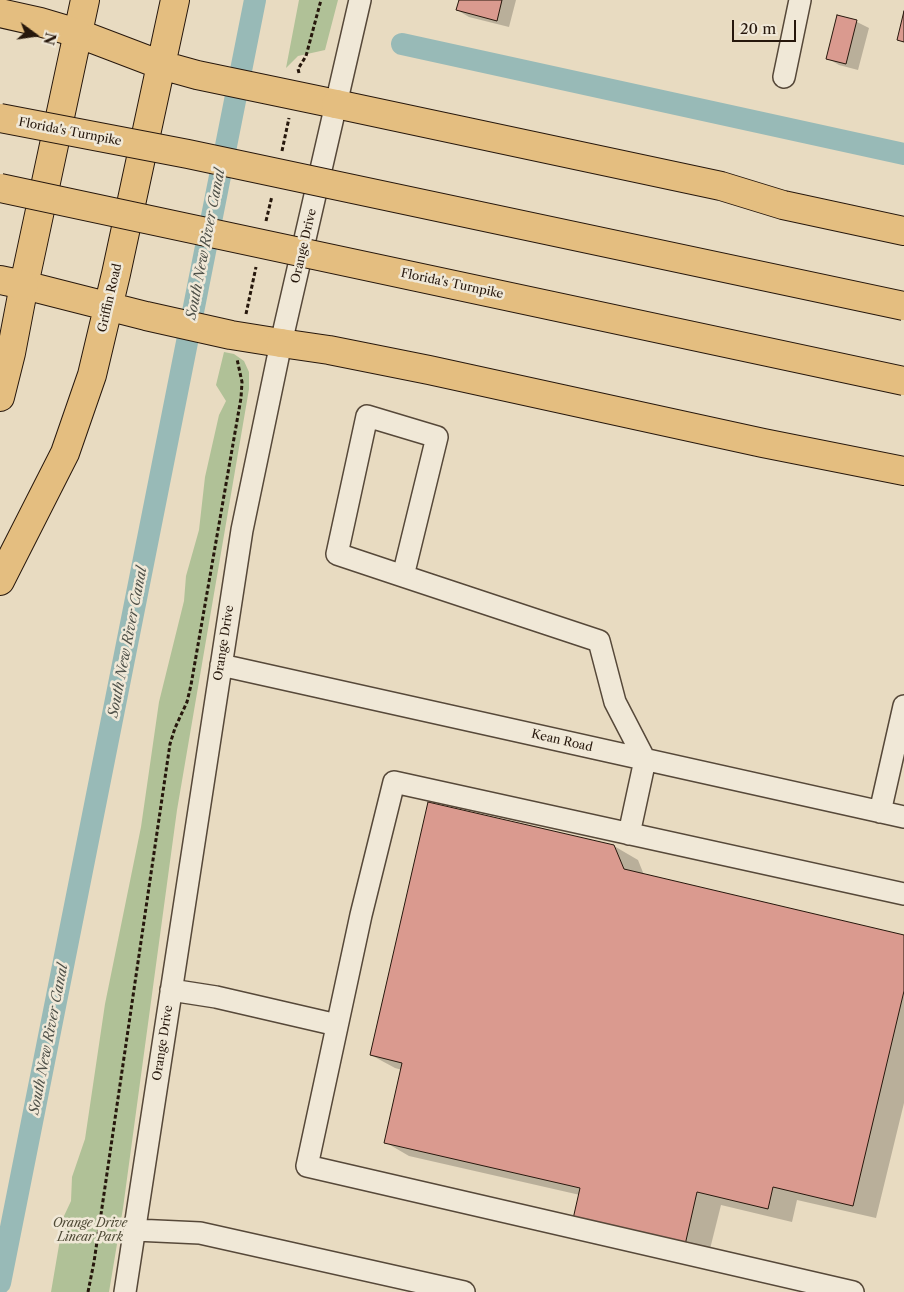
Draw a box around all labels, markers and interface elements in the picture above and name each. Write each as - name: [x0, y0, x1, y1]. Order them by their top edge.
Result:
- north arrow: [10, 10, 60, 60]
- scale bar: [734, 10, 798, 42]
- text: 20 m: [740, 19, 776, 38]
- text: N: [39, 31, 60, 47]
- street label: Florida's Turnpike: [17, 115, 123, 149]
- water label: South New River Canal: [183, 167, 229, 321]
- street label: Orange Drive: [288, 207, 320, 285]
- street label: Griffin Road: [95, 262, 125, 334]
- street label: Florida's Turnpike: [399, 266, 505, 302]
- water label: South New River Canal: [105, 565, 151, 719]
- street label: Orange Drive: [211, 604, 237, 682]
- street label: Kean Road: [530, 727, 594, 755]
- water label: South New River Canal: [26, 962, 72, 1116]
- street label: Orange Drive: [150, 1004, 176, 1082]
- park label: Orange Drive Linear Park: [53, 1217, 127, 1245]

